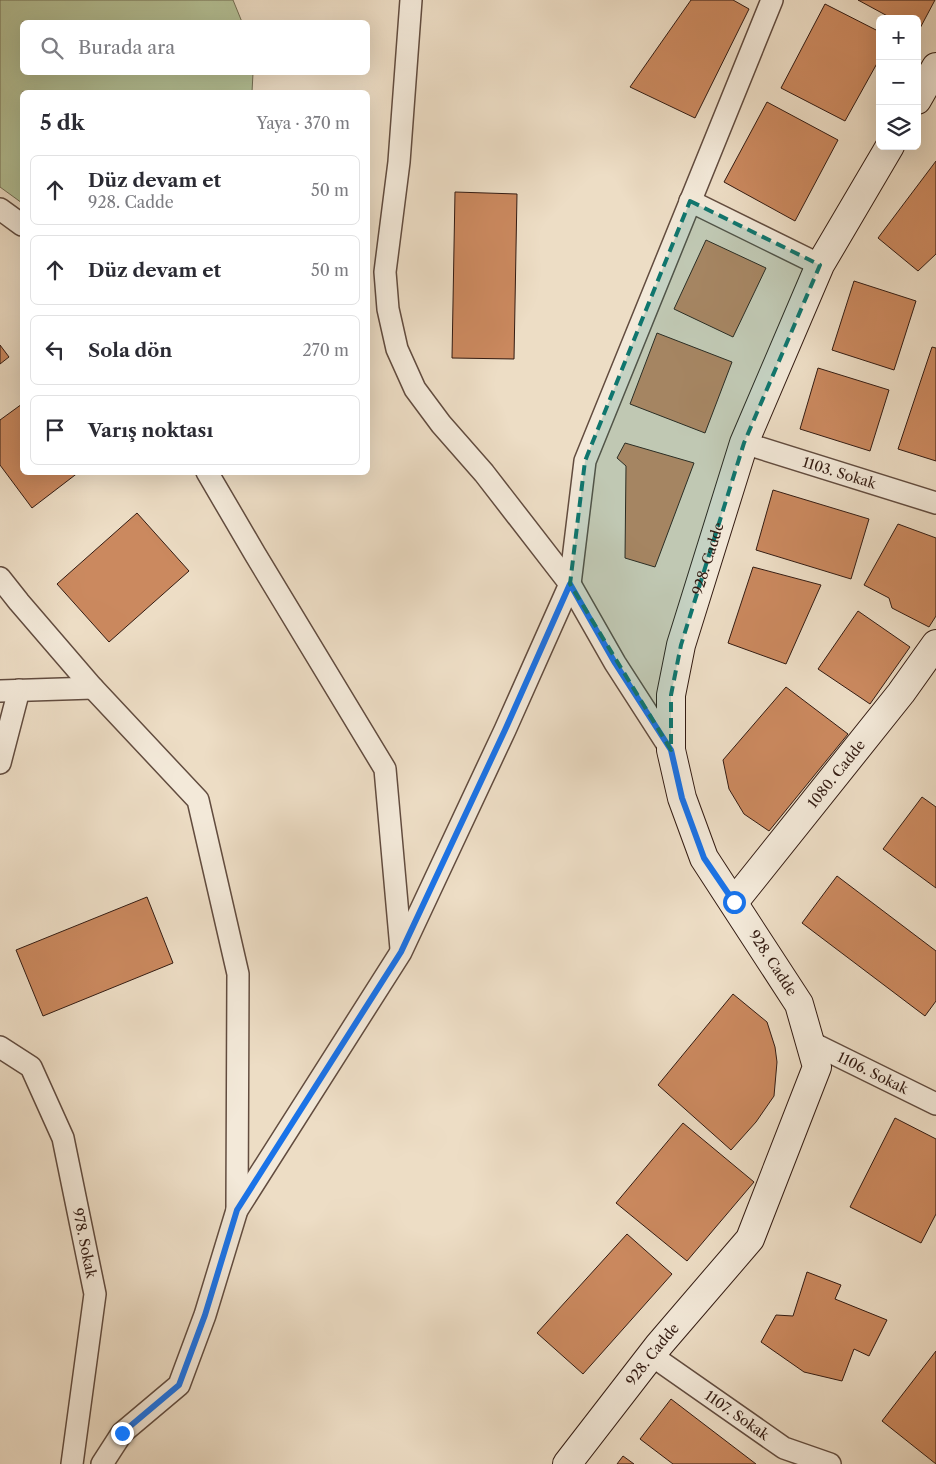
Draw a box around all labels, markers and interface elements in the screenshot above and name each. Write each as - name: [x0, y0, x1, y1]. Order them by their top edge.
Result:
- map controls: [876, 15, 921, 150]
- button: +: [876, 15, 921, 60]
- search box: [20, 20, 370, 75]
- icon: search: [38, 34, 66, 62]
- text: Burada ara: [78, 36, 175, 59]
- button: −: [876, 60, 921, 105]
- button: layers: [876, 105, 921, 150]
- text: 5 dk: [40, 110, 85, 135]
- text: Yaya · 370 m: [256, 113, 350, 133]
- text: Düz devam et: [88, 169, 221, 192]
- icon: ahead: [41, 176, 69, 204]
- text: 50 m: [311, 180, 349, 200]
- text: 928. Cadde: [88, 192, 174, 212]
- icon: ahead: [41, 256, 69, 284]
- text: Düz devam et: [88, 259, 221, 282]
- text: 50 m: [311, 260, 349, 280]
- icon: left: [41, 336, 69, 364]
- text: Sola dön: [88, 339, 172, 362]
- text: 270 m: [303, 340, 349, 360]
- icon: arrive: [41, 416, 69, 444]
- text: Varış noktası: [88, 419, 213, 442]
- street label: 1103. Sokak: [800, 453, 879, 493]
- street label: 928. Cadde: [688, 520, 728, 597]
- street label: 1080. Cadde: [804, 736, 869, 812]
- route start: [723, 891, 746, 914]
- street label: 928. Cadde: [745, 927, 801, 999]
- street label: 1106. Sokak: [834, 1048, 912, 1098]
- street label: 978. Sokak: [69, 1206, 101, 1281]
- street label: 928. Cadde: [622, 1319, 683, 1389]
- street label: 1107. Sokak: [701, 1386, 773, 1444]
- route end: [111, 1422, 134, 1445]

